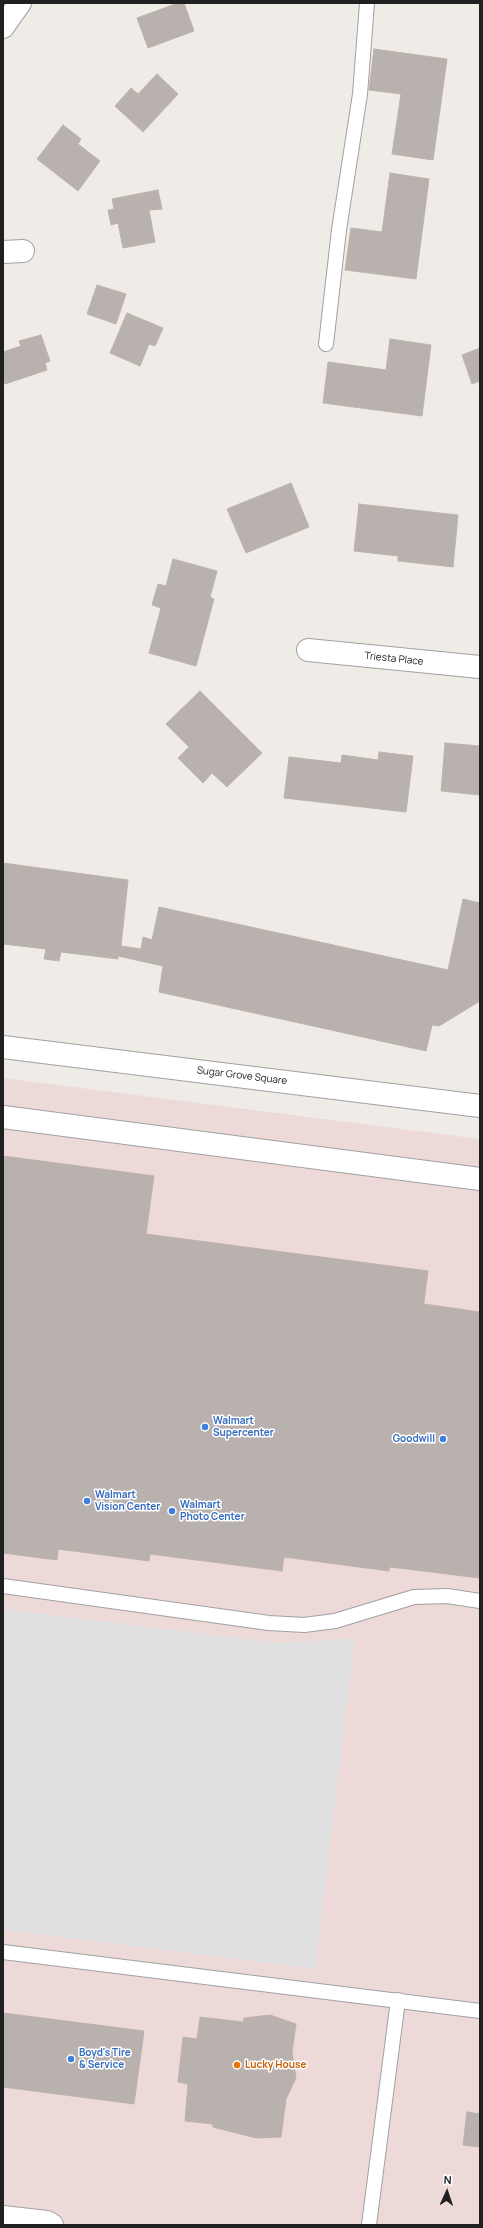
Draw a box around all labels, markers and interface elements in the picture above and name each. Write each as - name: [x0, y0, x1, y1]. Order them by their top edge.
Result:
- street label: Triesta Place: [364, 650, 424, 668]
- street label: Sugar Grove Square: [196, 1064, 288, 1088]
- place label: Walmart Supercenter: [213, 1415, 274, 1438]
- marker: Walmart Supercenter: [200, 1422, 210, 1432]
- place label: Goodwill: [393, 1433, 435, 1445]
- marker: Goodwill: [438, 1434, 448, 1444]
- place label: Walmart Vision Center: [95, 1489, 160, 1512]
- marker: Walmart Vision Center: [82, 1496, 92, 1506]
- place label: Walmart Photo Center: [180, 1499, 245, 1522]
- marker: Walmart Photo Center: [167, 1506, 177, 1516]
- place label: Boyd's Tire & Service: [79, 2047, 131, 2070]
- marker: Boyd's Tire & Service: [66, 2054, 76, 2064]
- place label: Lucky House: [245, 2059, 306, 2071]
- marker: Lucky House: [232, 2060, 242, 2070]
- north arrow: [427, 2172, 467, 2212]
- text: N: [443, 2172, 452, 2187]

